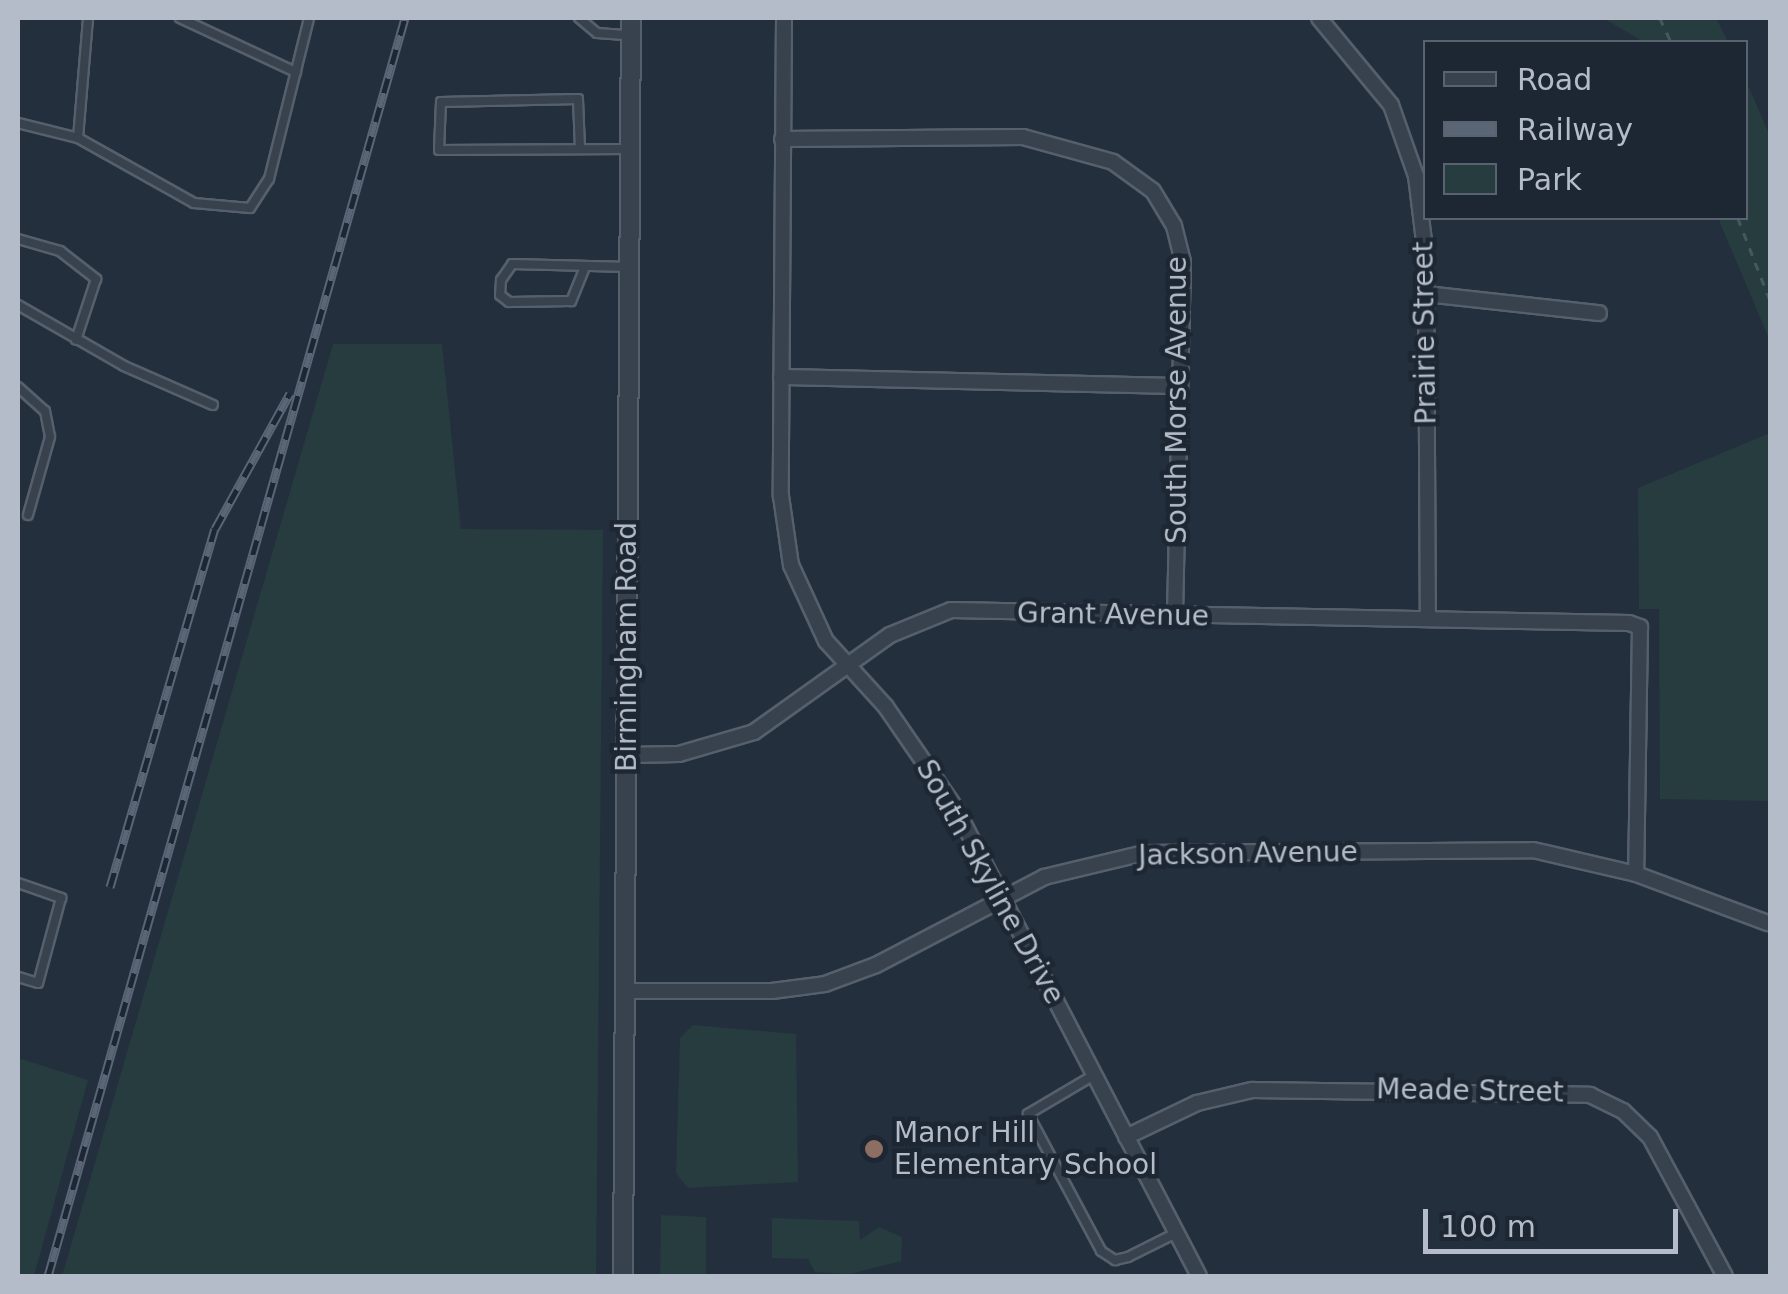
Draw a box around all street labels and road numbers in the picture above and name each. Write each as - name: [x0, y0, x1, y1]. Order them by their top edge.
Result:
- street label: Prairie Street: [1407, 241, 1443, 425]
- street label: South Morse Avenue: [1160, 256, 1194, 544]
- street label: Birmingham Road: [610, 522, 644, 772]
- street label: Grant Avenue: [1017, 597, 1209, 633]
- street label: South Skyline Drive: [909, 754, 1071, 1010]
- street label: Jackson Avenue: [1138, 835, 1358, 873]
- street label: Meade Street: [1376, 1073, 1564, 1109]

